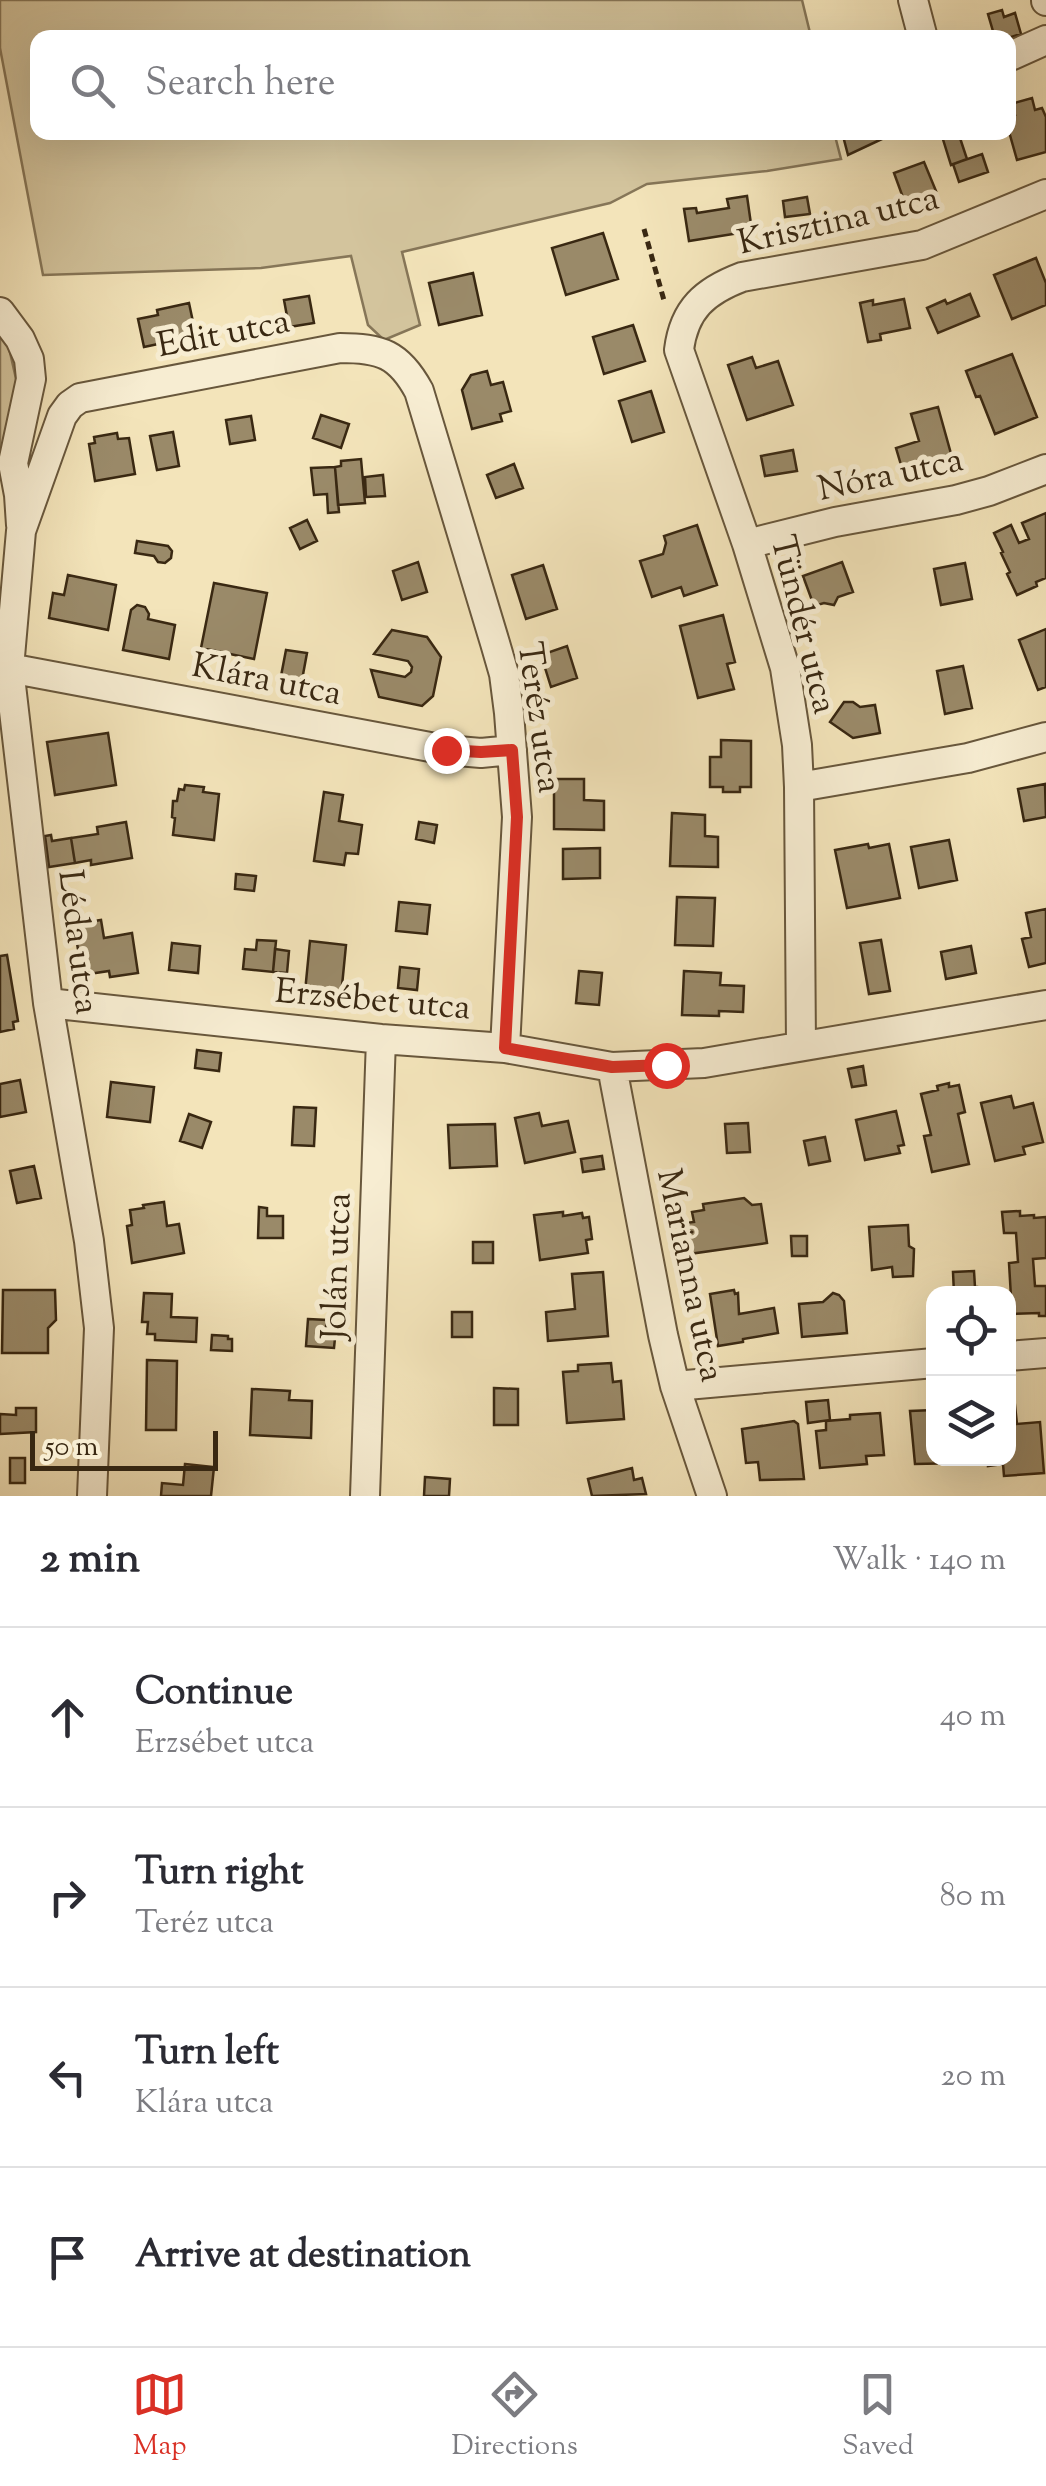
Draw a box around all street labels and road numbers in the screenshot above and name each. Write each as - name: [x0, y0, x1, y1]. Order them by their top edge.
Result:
- street label: Krisztina utca: [733, 175, 944, 270]
- street label: Edit utca: [153, 298, 294, 373]
- street label: Nóra utca: [813, 436, 968, 517]
- street label: Tündér utca: [755, 530, 848, 720]
- street label: Teréz utca: [502, 639, 573, 796]
- street label: Klára utca: [187, 642, 346, 721]
- street label: Léda utca: [42, 867, 111, 1017]
- street label: Erzsébet utca: [273, 968, 473, 1035]
- street label: Marianna utca: [641, 1165, 736, 1387]
- street label: Jolán utca: [310, 1192, 367, 1343]

